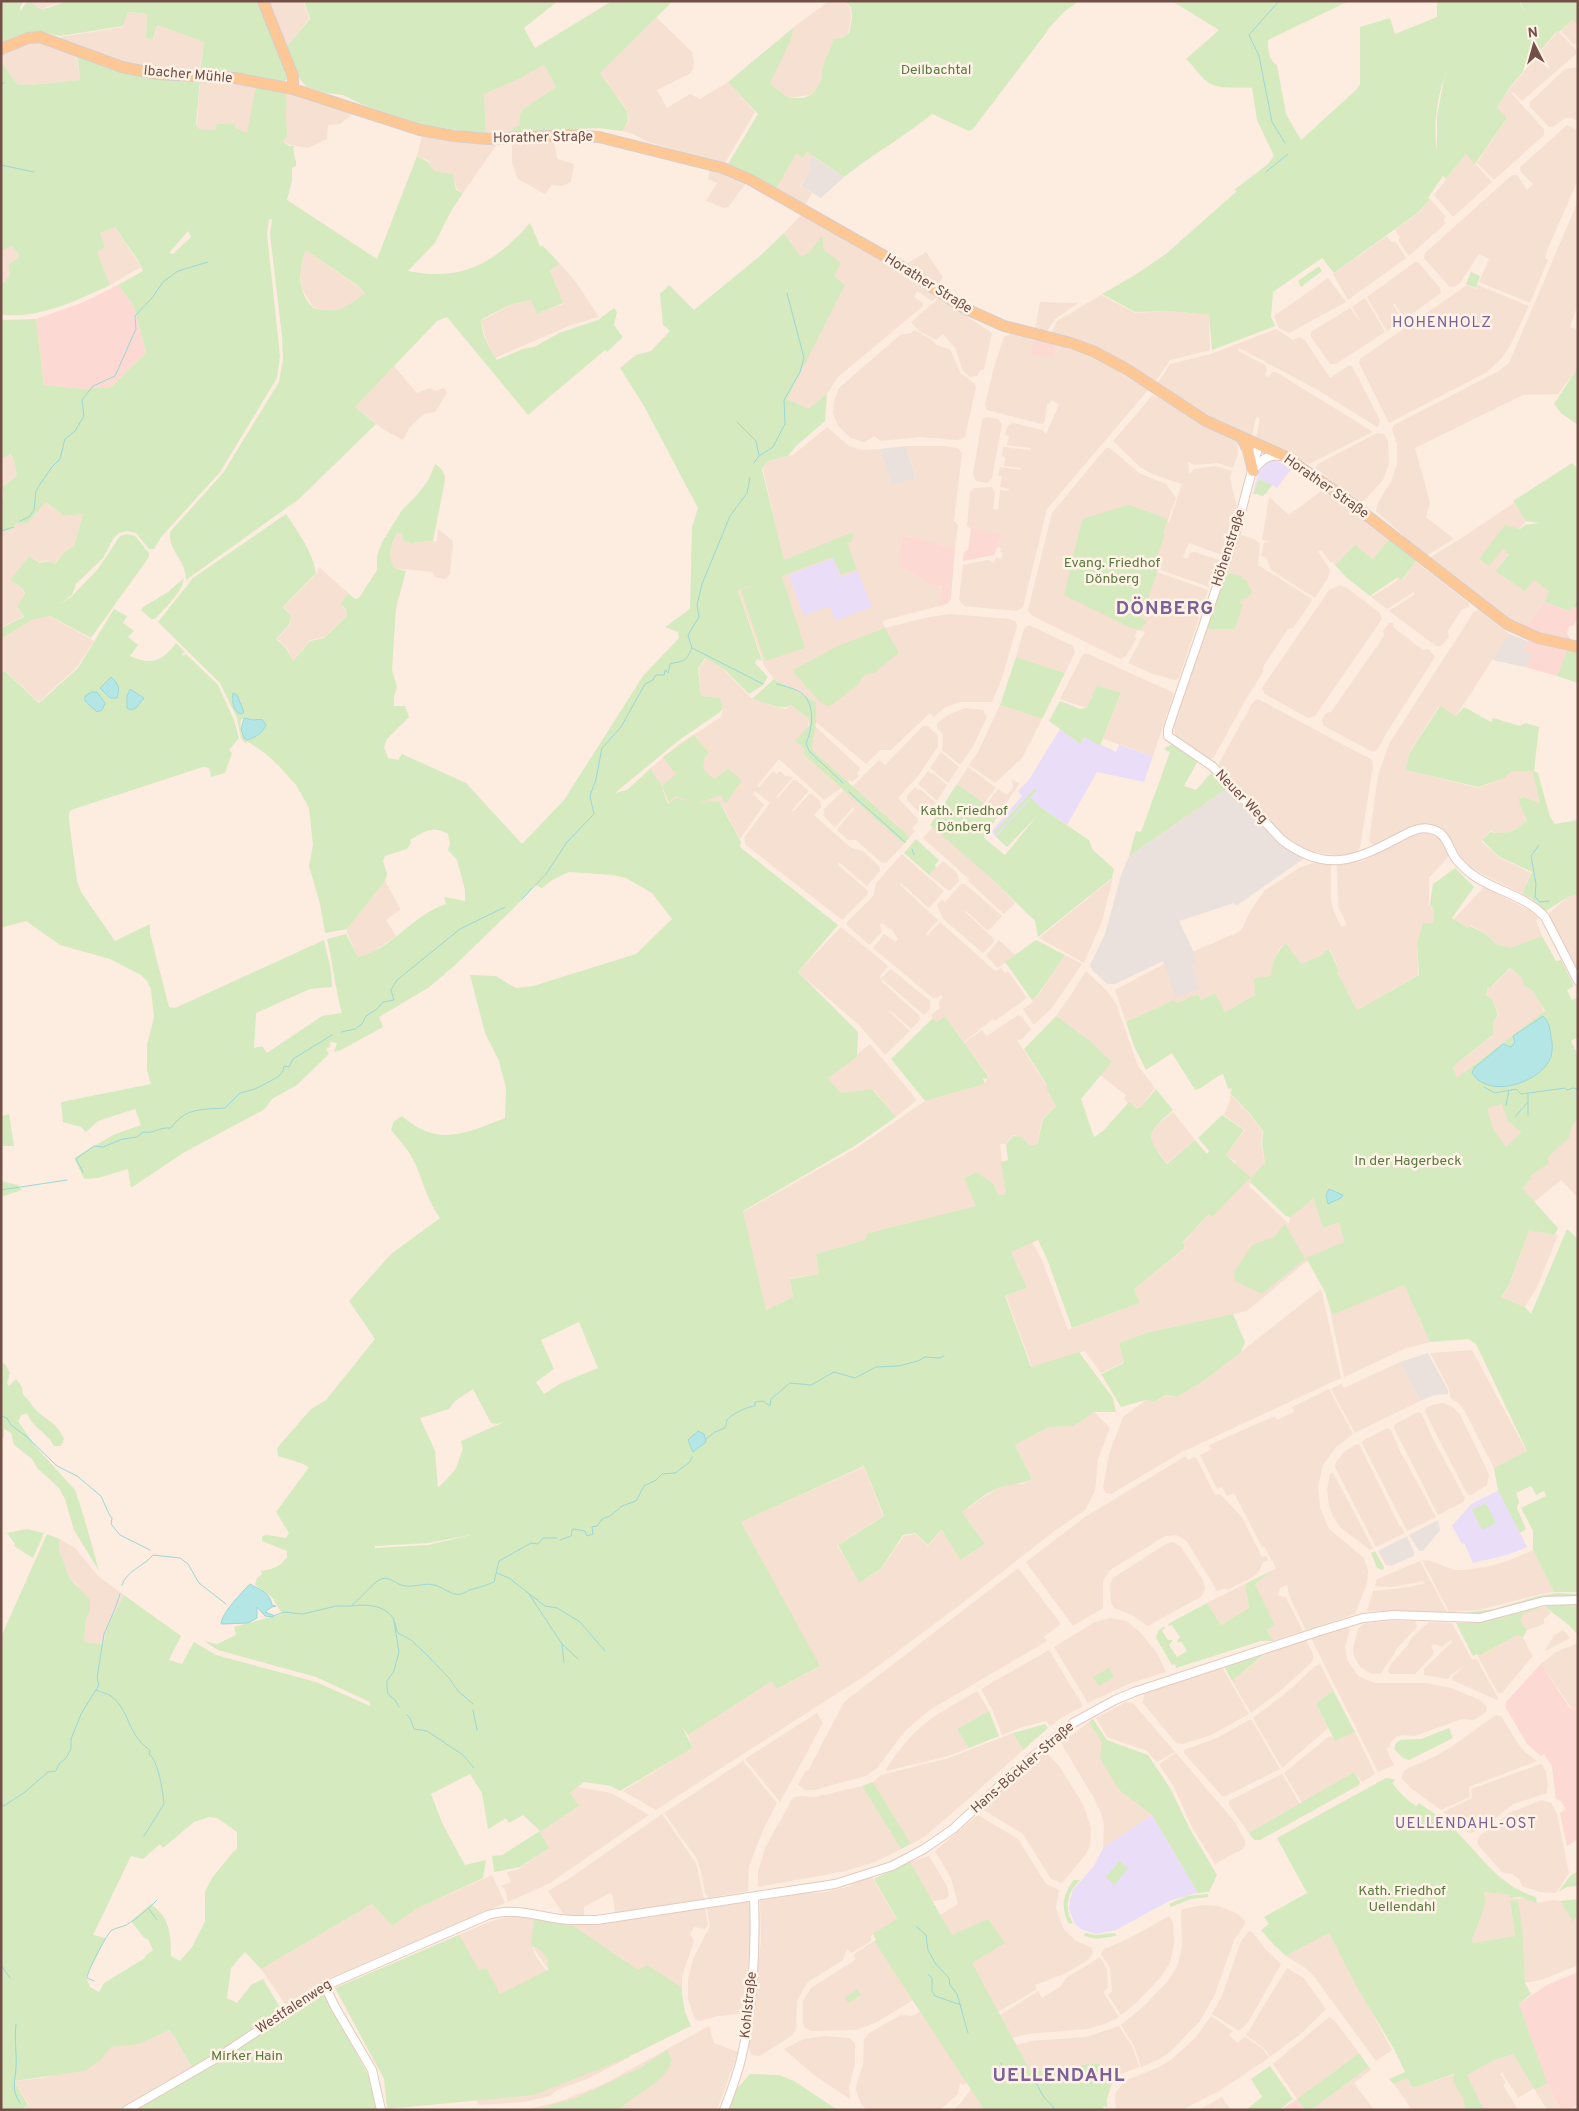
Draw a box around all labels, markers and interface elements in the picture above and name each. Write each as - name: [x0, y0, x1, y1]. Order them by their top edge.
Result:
- north arrow: [1509, 20, 1559, 70]
- text: N: [1527, 25, 1539, 43]
- park label: Deilbachtal: [901, 62, 971, 79]
- street label: Ibacher Mühle: [143, 63, 233, 87]
- street label: Horather Straße: [493, 129, 593, 147]
- street label: Horather Straße: [881, 250, 975, 318]
- district label: HOHENHOLZ: [1392, 314, 1492, 333]
- street label: Horather Straße: [1280, 451, 1372, 523]
- street label: Höhenstraße: [1209, 507, 1249, 589]
- park label: Evang. Friedhof Dönberg: [1064, 555, 1160, 588]
- district label: DÖNBERG: [1116, 596, 1214, 621]
- street label: Neuer Weg: [1211, 766, 1271, 828]
- park label: Kath. Friedhof Dönberg: [920, 803, 1008, 836]
- park label: In der Hagerbeck: [1354, 1153, 1462, 1170]
- street label: Hans-Böckler-Straße: [968, 1719, 1078, 1817]
- district label: UELLENDAHL-OST: [1395, 1815, 1537, 1834]
- park label: Kath. Friedhof Uellendahl: [1358, 1883, 1446, 1916]
- street label: Kohlstraße: [737, 1971, 761, 2039]
- street label: Westfalenweg: [253, 1976, 335, 2038]
- park label: Mirker Hain: [211, 2048, 283, 2065]
- district label: UELLENDAHL: [993, 2064, 1125, 2088]

